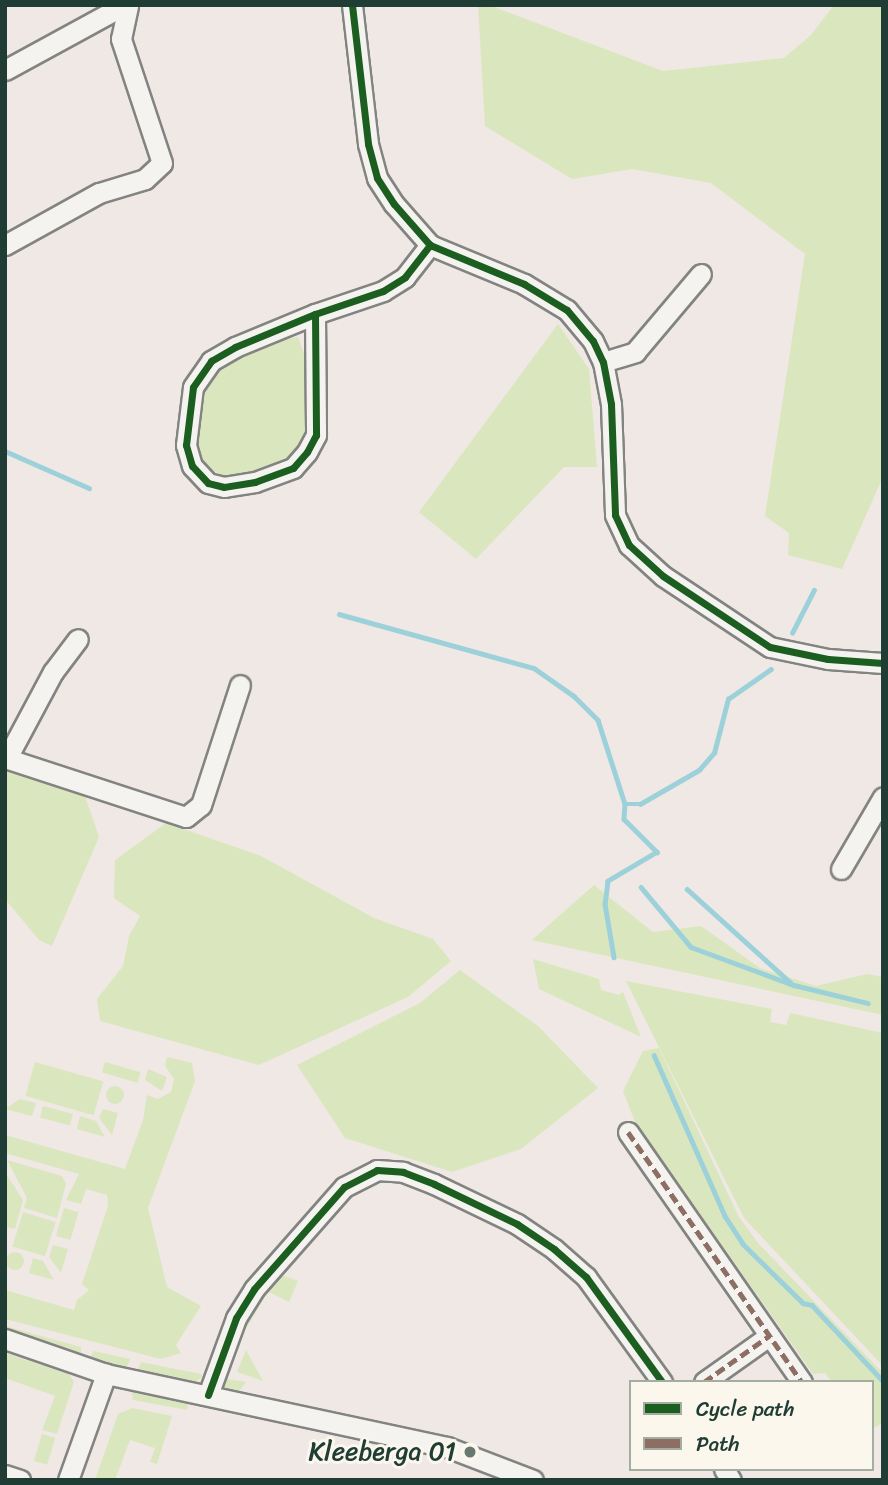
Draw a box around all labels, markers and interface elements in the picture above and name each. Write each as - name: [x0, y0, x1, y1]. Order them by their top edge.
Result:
- legend: [629, 1380, 874, 1471]
- text: Cycle path: [696, 1390, 795, 1428]
- text: Path: [696, 1425, 739, 1463]
- place label: Kleeberga 01: [308, 1436, 456, 1468]
- marker: Kleeberga 01: [462, 1444, 478, 1460]

